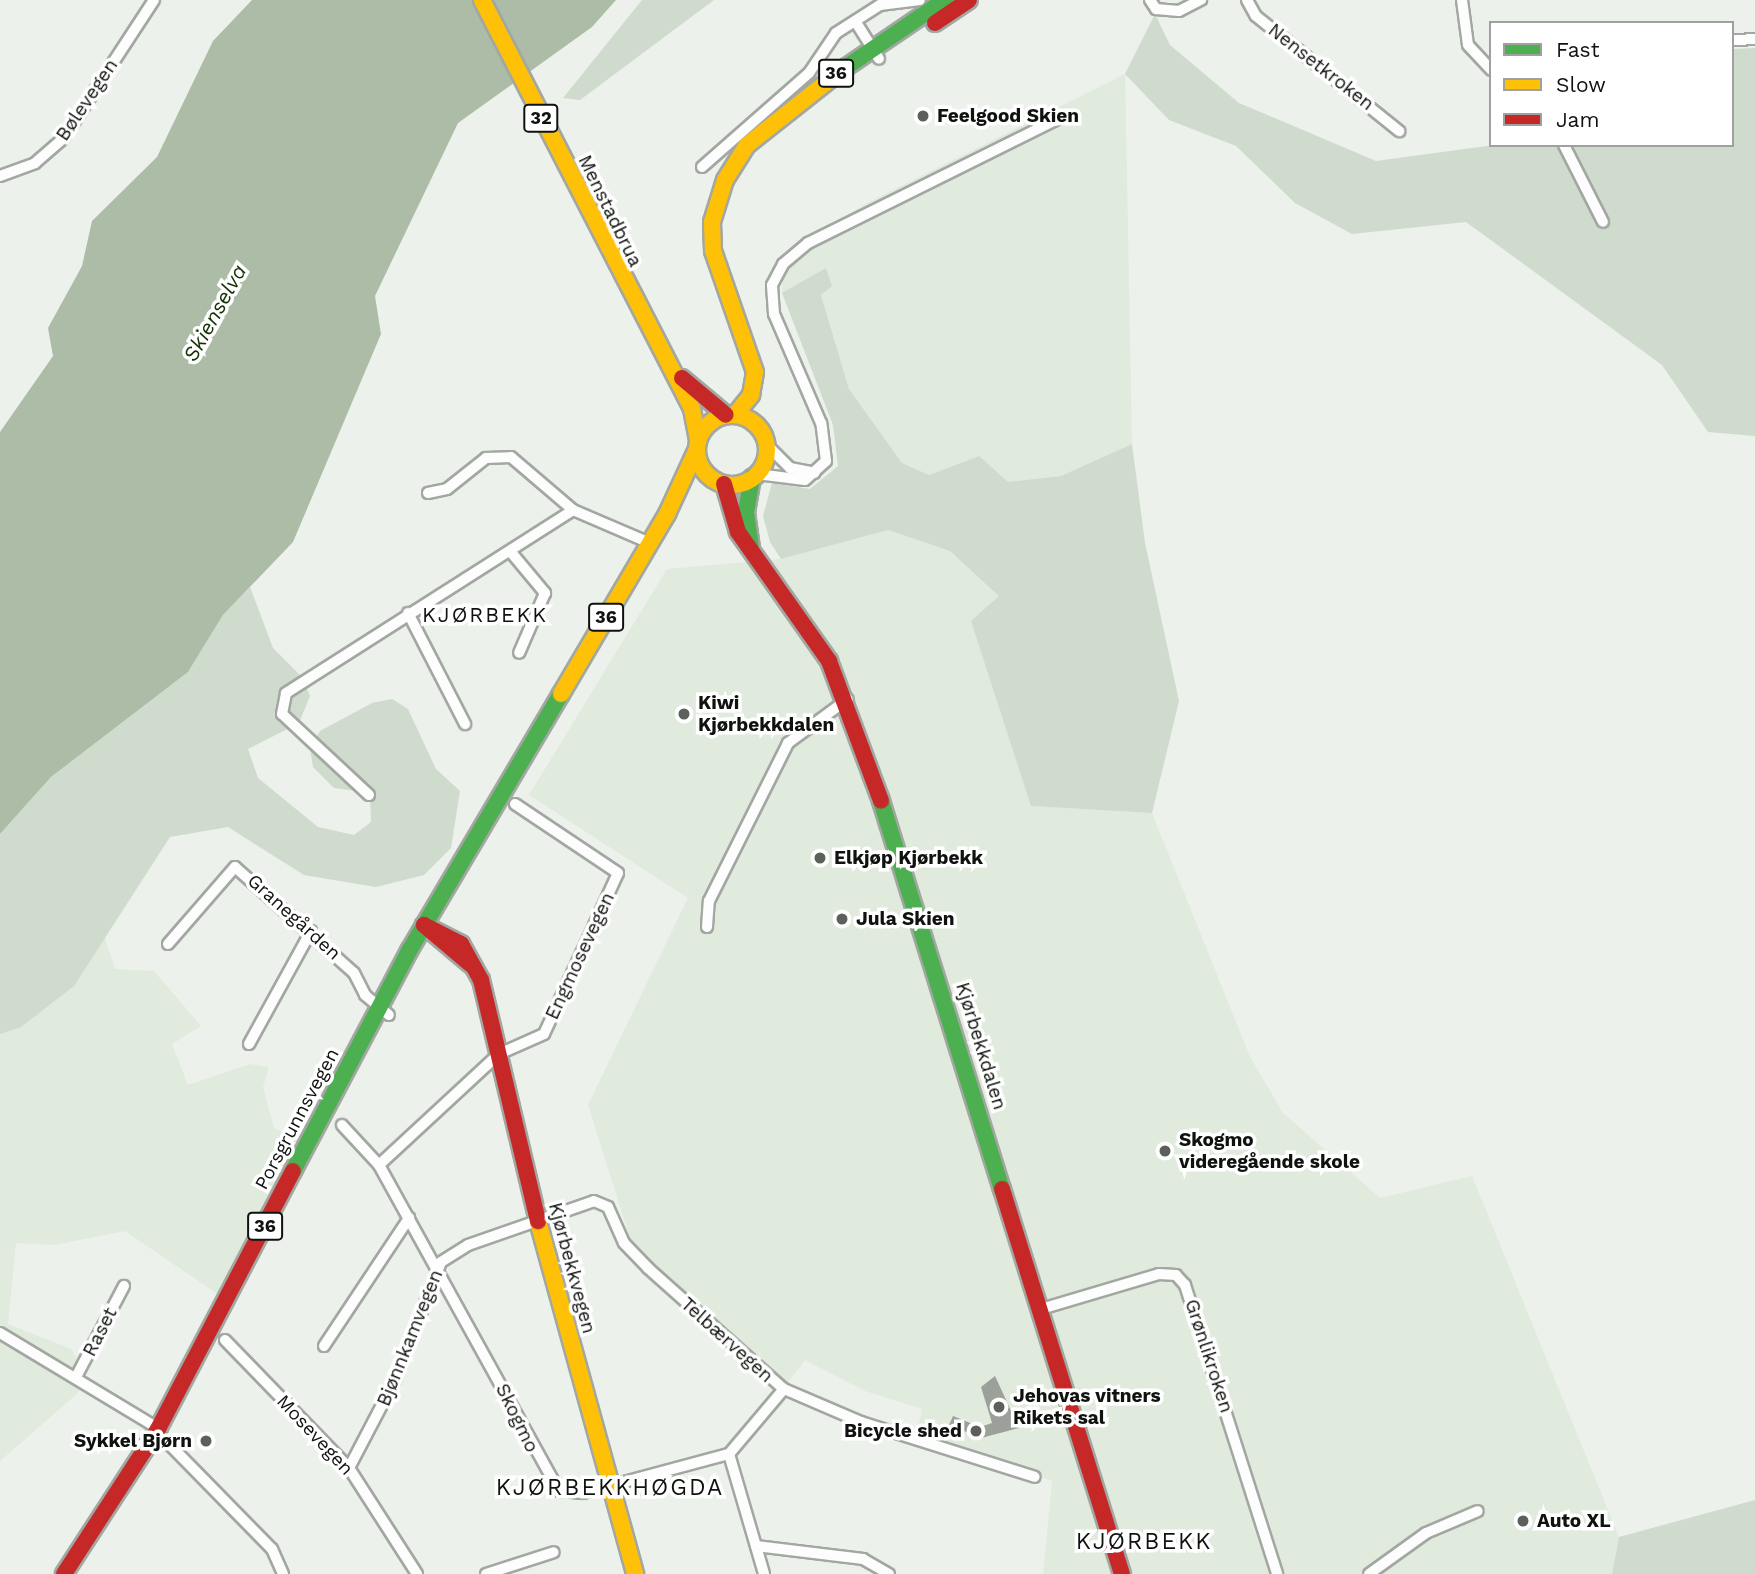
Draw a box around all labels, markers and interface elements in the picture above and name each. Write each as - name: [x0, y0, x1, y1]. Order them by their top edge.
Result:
- street label: Nensetkroken: [1264, 19, 1378, 115]
- legend: [1489, 21, 1734, 147]
- text: Fast: [1556, 37, 1600, 62]
- street label: Bølevegen: [51, 55, 123, 145]
- road number: 36: [817, 58, 855, 88]
- text: Slow: [1556, 72, 1606, 97]
- road number: 32: [522, 104, 560, 132]
- place label: Feelgood Skien: [937, 105, 1079, 127]
- text: Jam: [1556, 107, 1599, 132]
- marker: Feelgood Skien: [915, 108, 931, 124]
- street label: Menstadbrua: [573, 151, 647, 271]
- water label: Skienselva: [178, 260, 252, 366]
- district label: KJØRBEKK: [423, 602, 547, 628]
- road number: 36: [587, 602, 625, 632]
- place label: Kiwi Kjørbekkdalen: [698, 692, 834, 736]
- marker: Kiwi Kjørbekkdalen: [676, 706, 692, 722]
- place label: Elkjøp Kjørbekk: [834, 847, 983, 869]
- marker: Elkjøp Kjørbekk: [812, 850, 828, 866]
- street label: Granegården: [243, 869, 345, 965]
- street label: Engmosevegen: [541, 889, 619, 1023]
- place label: Jula Skien: [856, 908, 955, 930]
- marker: Jula Skien: [834, 911, 850, 927]
- street label: Kjørbekkdalen: [951, 980, 1011, 1112]
- street label: Porsgrunnsvegen: [250, 1044, 344, 1194]
- place label: Skogmo videregående skole: [1179, 1129, 1360, 1173]
- marker: Skogmo videregående skole: [1157, 1143, 1173, 1159]
- street label: Kjørbekkvegen: [544, 1200, 600, 1336]
- road number: 36: [246, 1212, 284, 1240]
- street label: Bjønnkamvegen: [372, 1266, 448, 1410]
- street label: Telbærvegen: [676, 1293, 778, 1387]
- street label: Grønlikroken: [1180, 1296, 1238, 1416]
- street label: Raset: [78, 1304, 122, 1360]
- street label: Skogmo: [491, 1380, 543, 1456]
- place label: Jehovas vitners Rikets sal: [1013, 1385, 1161, 1429]
- street label: Mosevegen: [272, 1390, 358, 1480]
- marker: Jehovas vitners Rikets sal: [991, 1399, 1007, 1415]
- place label: Bicycle shed: [844, 1420, 962, 1442]
- marker: Bicycle shed: [968, 1423, 984, 1439]
- place label: Sykkel Bjørn: [74, 1430, 192, 1452]
- marker: Sykkel Bjørn: [198, 1433, 214, 1449]
- district label: KJØRBEKKHØGDA: [497, 1474, 723, 1502]
- place label: Auto XL: [1537, 1510, 1611, 1532]
- marker: Auto XL: [1515, 1513, 1531, 1529]
- district label: KJØRBEKK: [1077, 1528, 1211, 1556]

